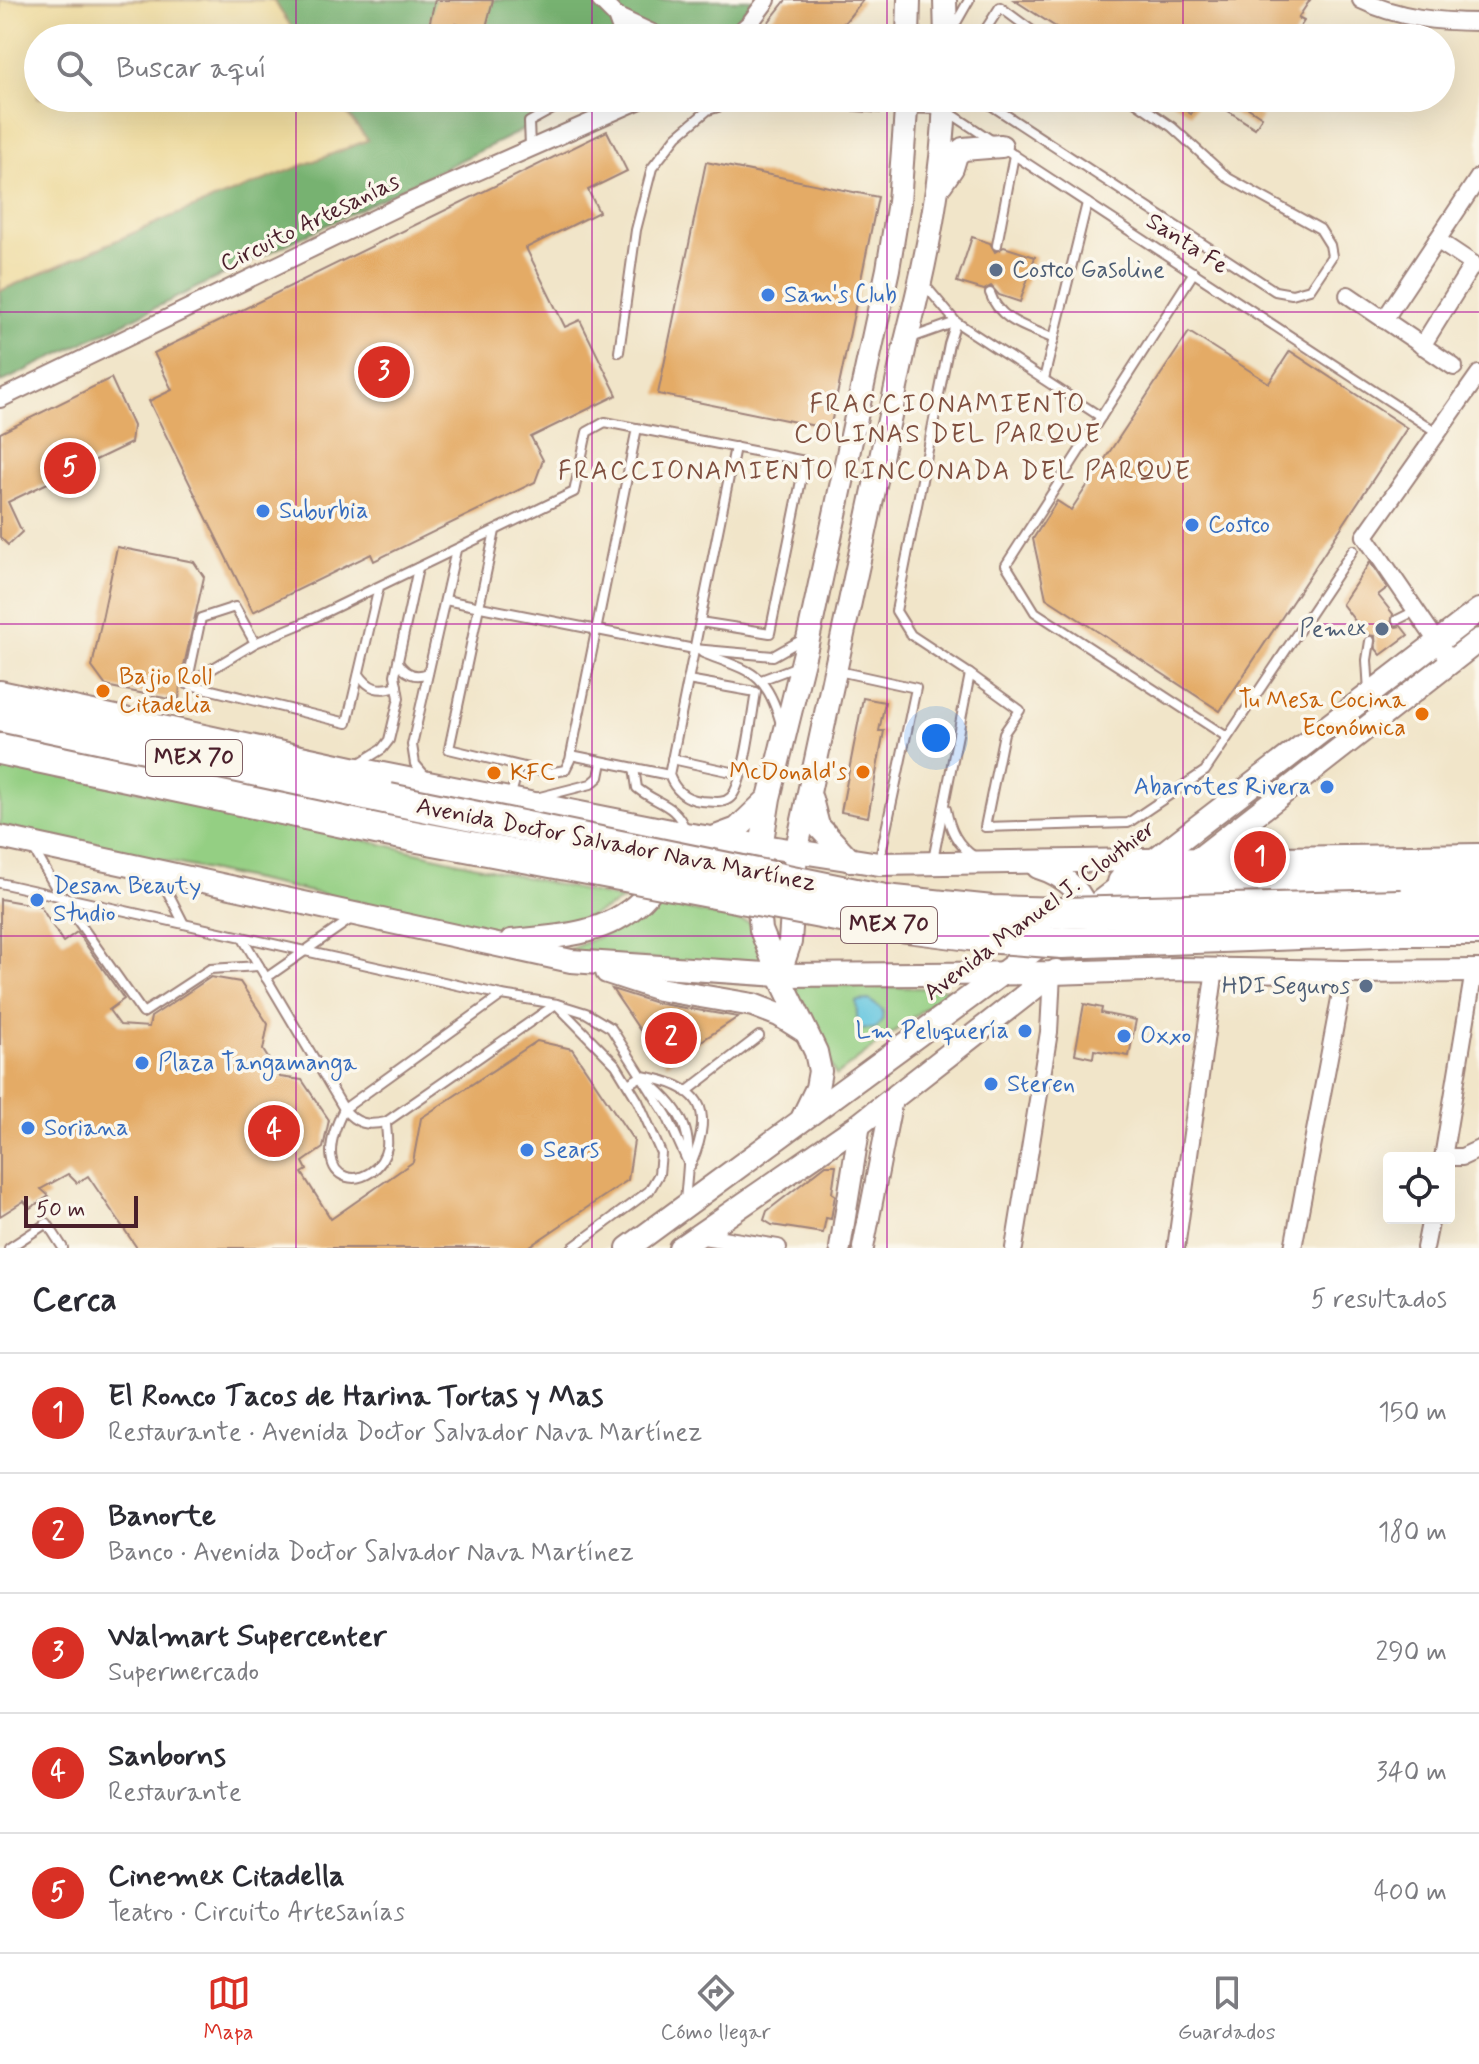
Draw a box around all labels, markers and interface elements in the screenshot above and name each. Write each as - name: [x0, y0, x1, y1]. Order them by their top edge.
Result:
- search box: [24, 24, 1455, 112]
- icon: search: [52, 46, 96, 90]
- text: Buscar aquí: [116, 49, 267, 88]
- street label: Circuito Artesanías: [215, 166, 405, 280]
- street label: Santa Fe: [1140, 206, 1234, 282]
- place label: Costco Gasoline: [1012, 255, 1165, 286]
- marker: Costco Gasoline: [987, 261, 1005, 279]
- place label: Sam's Club: [784, 280, 897, 311]
- marker: Sam's Club: [759, 286, 777, 304]
- pin: 3: [358, 342, 410, 402]
- district label: FRACCIONAMIENTO COLINAS DEL PARQUE: [794, 388, 1102, 452]
- pin: 5: [44, 438, 96, 498]
- district label: FRACCIONAMIENTO RINCONADA DEL PARQUE: [558, 455, 1192, 489]
- place label: Suburbia: [279, 496, 369, 527]
- marker: Suburbia: [254, 502, 272, 520]
- place label: Costco: [1208, 510, 1270, 541]
- marker: Costco: [1183, 516, 1201, 534]
- place label: Pemex: [1300, 614, 1366, 645]
- marker: Pemex: [1373, 620, 1391, 638]
- place label: Bajio Roll Citadelia: [119, 662, 212, 721]
- marker: Bajio Roll Citadelia: [94, 682, 112, 700]
- place label: Tu Mesa Cocina Económica: [1238, 685, 1407, 744]
- marker: Tu Mesa Cocina Económica: [1413, 705, 1431, 723]
- your location: [916, 718, 956, 758]
- road number: MEX 70: [146, 740, 242, 776]
- place label: McDonald's: [729, 757, 847, 788]
- place label: KFC: [510, 758, 555, 789]
- marker: McDonald's: [854, 763, 872, 781]
- marker: KFC: [485, 764, 503, 782]
- place label: Abarrotes Rivera: [1134, 772, 1311, 803]
- marker: Abarrotes Rivera: [1318, 778, 1336, 796]
- street label: Avenida Doctor Salvador Nava Martínez: [413, 791, 819, 899]
- street label: Avenida Manuel J. Clouthier: [918, 813, 1162, 1009]
- pin: 1: [1234, 827, 1286, 887]
- place label: Desan Beauty Studio: [53, 871, 201, 930]
- marker: Desan Beauty Studio: [28, 891, 46, 909]
- road number: MEX 70: [841, 907, 937, 943]
- place label: HDI Seguros: [1222, 971, 1350, 1002]
- marker: HDI Seguros: [1357, 977, 1375, 995]
- pin: 2: [645, 1008, 697, 1068]
- place label: Lm Peluquería: [856, 1016, 1009, 1047]
- place label: Oxxo: [1140, 1021, 1191, 1052]
- marker: Lm Peluquería: [1016, 1022, 1034, 1040]
- marker: Oxxo: [1115, 1027, 1133, 1045]
- place label: Plaza Tangamanga: [158, 1048, 358, 1081]
- marker: Plaza Tangamanga: [133, 1054, 151, 1072]
- place label: Steren: [1007, 1069, 1075, 1100]
- marker: Steren: [982, 1075, 1000, 1093]
- pin: 4: [248, 1101, 300, 1161]
- place label: Soriana: [44, 1113, 128, 1144]
- marker: Soriana: [19, 1119, 37, 1137]
- place label: Sears: [543, 1135, 599, 1166]
- marker: Sears: [518, 1141, 536, 1159]
- map controls: [1383, 1152, 1455, 1224]
- button: locate: [1383, 1152, 1455, 1224]
- scale bar: [24, 1192, 138, 1228]
- text: 50 m: [36, 1196, 85, 1224]
- text: Cerca: [32, 1278, 117, 1323]
- text: 5 resultados: [1311, 1283, 1447, 1317]
- text: El Ronco Tacos de Harina Tortas y Mas: [108, 1377, 603, 1416]
- text: 1: [52, 1396, 64, 1430]
- text: 150 m: [1378, 1396, 1447, 1430]
- text: Restaurante · Avenida Doctor Salvador Nava Martínez: [108, 1416, 702, 1450]
- text: Banorte: [108, 1497, 216, 1536]
- text: 2: [52, 1516, 64, 1550]
- text: 180 m: [1378, 1516, 1447, 1550]
- text: Banco · Avenida Doctor Salvador Nava Martínez: [108, 1536, 634, 1570]
- text: Walmart Supercenter: [108, 1617, 387, 1656]
- text: 3: [52, 1636, 64, 1670]
- text: 290 m: [1375, 1636, 1447, 1670]
- text: Supermercado: [108, 1656, 259, 1690]
- text: Sanborns: [108, 1737, 226, 1776]
- text: 4: [50, 1756, 66, 1790]
- text: 340 m: [1376, 1756, 1447, 1790]
- text: Restaurante: [108, 1776, 242, 1810]
- text: Cinemex Citadella: [108, 1857, 345, 1896]
- text: 5: [50, 1876, 66, 1910]
- text: 400 m: [1374, 1876, 1447, 1910]
- text: Teatro · Circuito Artesanías: [108, 1896, 405, 1930]
- tab: Mapa: [203, 1971, 254, 2047]
- tab: Cómo llegar: [661, 1971, 771, 2047]
- tab: Guardados: [1178, 1971, 1275, 2047]

